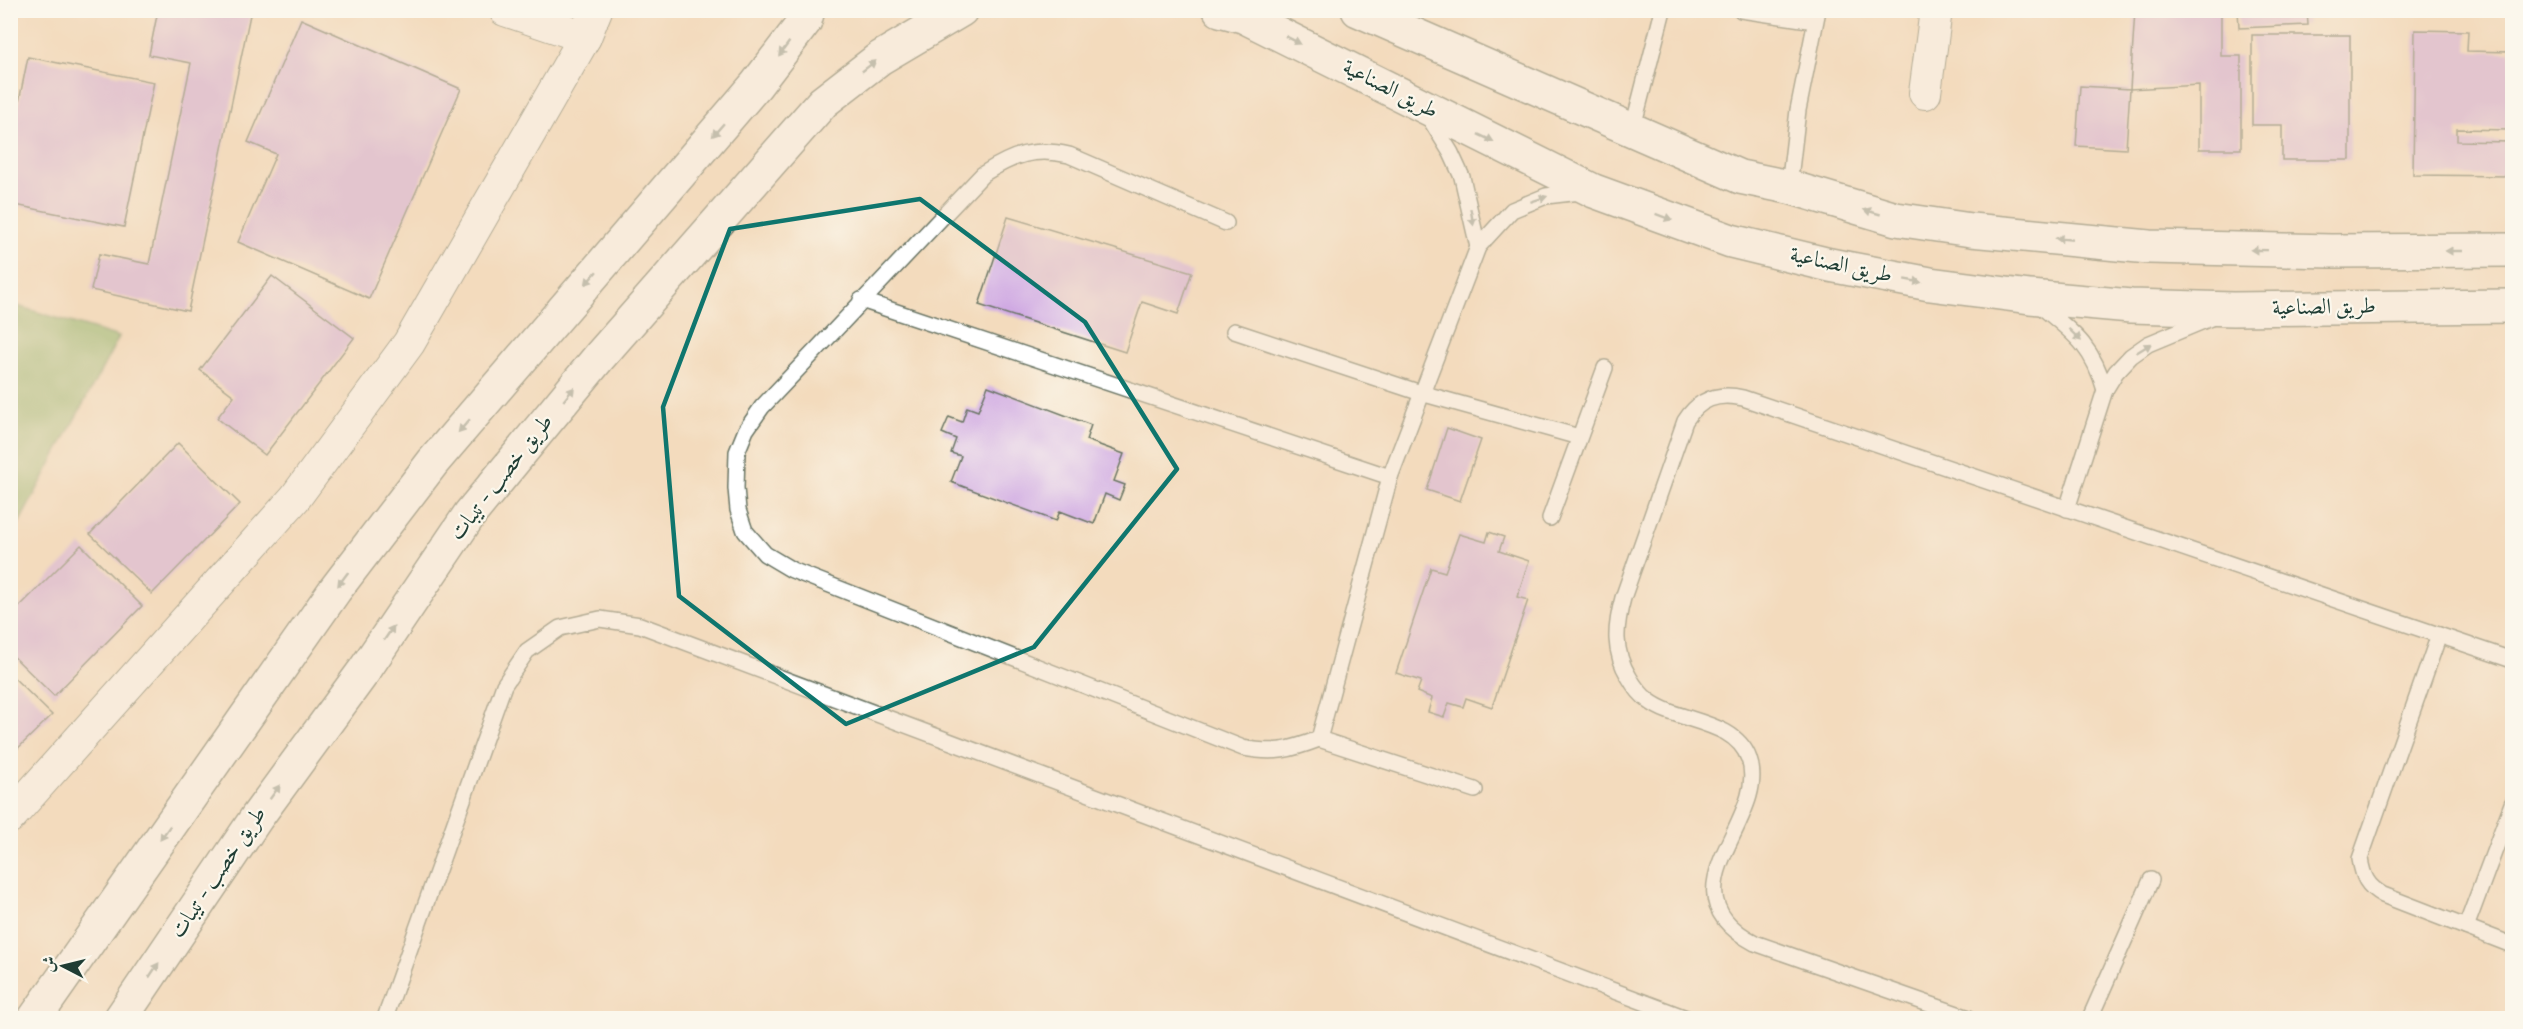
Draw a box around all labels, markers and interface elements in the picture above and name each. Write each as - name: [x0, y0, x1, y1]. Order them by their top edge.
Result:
- one-way arrow: [1285, 35, 1302, 45]
- one-way arrow: [777, 41, 790, 57]
- street label: طريق الصناعية: [1337, 53, 1443, 127]
- one-way arrow: [862, 61, 877, 73]
- one-way arrow: [711, 122, 724, 138]
- one-way arrow: [1477, 133, 1494, 142]
- one-way arrow: [1530, 193, 1548, 203]
- one-way arrow: [1863, 207, 1881, 216]
- one-way arrow: [1468, 208, 1477, 227]
- one-way arrow: [1655, 212, 1673, 222]
- one-way arrow: [2055, 234, 2074, 244]
- street label: طريق الصناعية: [1787, 240, 1895, 292]
- one-way arrow: [2250, 245, 2269, 255]
- one-way arrow: [2445, 246, 2464, 256]
- one-way arrow: [585, 270, 598, 285]
- one-way arrow: [1904, 277, 1923, 286]
- street label: طريق الصناعية: [2272, 292, 2376, 324]
- one-way arrow: [2067, 328, 2082, 342]
- one-way arrow: [2136, 342, 2152, 353]
- one-way arrow: [562, 387, 575, 402]
- street label: طريق خصب - تيبات: [443, 408, 561, 548]
- one-way arrow: [458, 418, 471, 433]
- one-way arrow: [337, 571, 350, 587]
- one-way arrow: [383, 626, 395, 642]
- one-way arrow: [269, 784, 281, 799]
- street label: طريق خصب - تيبات: [163, 801, 275, 945]
- one-way arrow: [159, 825, 171, 841]
- north arrow: [33, 936, 93, 996]
- text: ش: [38, 955, 62, 974]
- one-way arrow: [148, 962, 159, 978]

